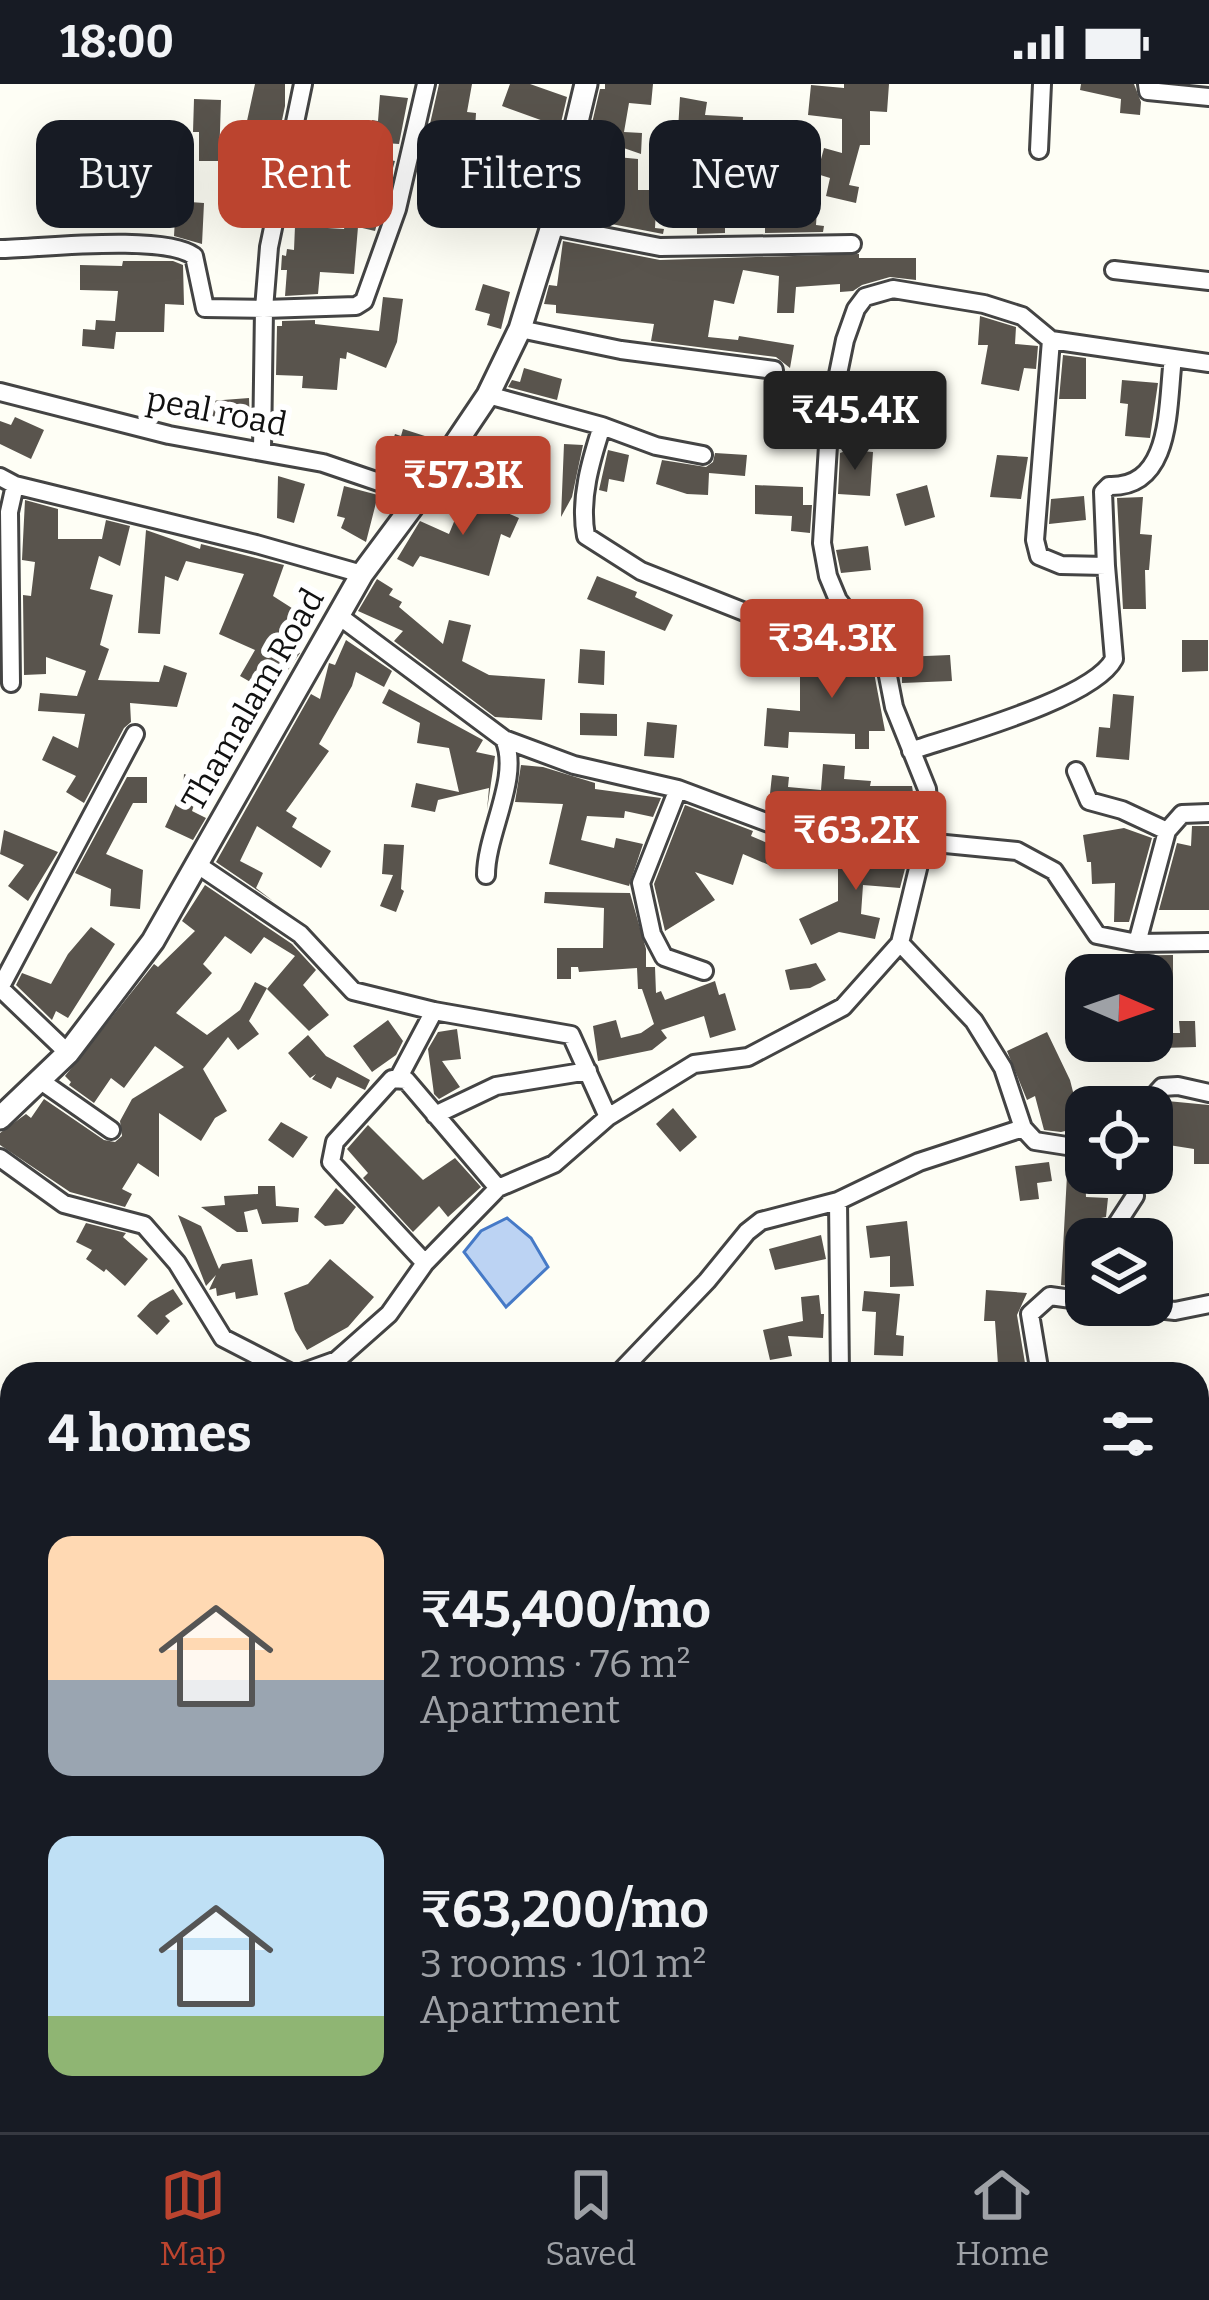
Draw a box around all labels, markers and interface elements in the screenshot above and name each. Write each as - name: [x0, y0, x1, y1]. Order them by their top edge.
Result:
- text: 18:00: [60, 15, 174, 69]
- chip: Buy: [36, 120, 194, 228]
- chip: Rent: [218, 120, 393, 228]
- chip: Filters: [417, 120, 625, 228]
- chip: New: [649, 120, 821, 228]
- pin: ₹45.4K: [757, 371, 953, 473]
- street label: peal road: [143, 379, 290, 445]
- text: ₹45.4K: [790, 387, 920, 433]
- pin: ₹57.3K: [365, 436, 561, 538]
- text: ₹57.3K: [403, 452, 523, 498]
- street label: Thamalam Road: [173, 581, 333, 818]
- pin: ₹34.3K: [734, 599, 930, 701]
- text: ₹34.3K: [767, 615, 897, 661]
- pin: ₹63.2K: [758, 791, 954, 893]
- text: ₹63.2K: [792, 807, 920, 853]
- north arrow: [1065, 954, 1173, 1062]
- map controls: [1065, 954, 1173, 1326]
- button: locate: [1065, 1086, 1173, 1194]
- button: layers: [1065, 1218, 1173, 1326]
- icon: filters: [1095, 1401, 1161, 1467]
- text: 4 homes: [48, 1403, 252, 1465]
- text: ₹45,400/mo: [420, 1579, 711, 1641]
- icon: home: [144, 1584, 288, 1728]
- text: 2 rooms · 76 m²: [420, 1641, 691, 1687]
- text: Apartment: [420, 1687, 620, 1733]
- text: ₹63,200/mo: [420, 1879, 709, 1941]
- icon: home: [144, 1884, 288, 2028]
- text: 3 rooms · 101 m²: [420, 1941, 706, 1987]
- text: Apartment: [420, 1987, 620, 2033]
- tab: Map: [160, 2162, 226, 2274]
- tab: Saved: [545, 2162, 636, 2274]
- tab: Home: [955, 2162, 1049, 2274]

